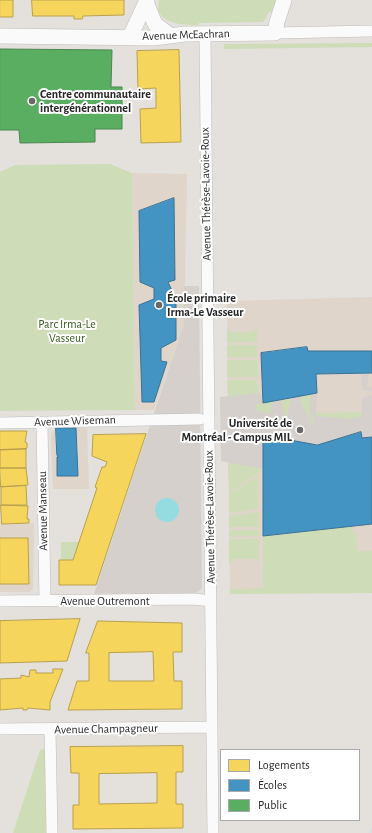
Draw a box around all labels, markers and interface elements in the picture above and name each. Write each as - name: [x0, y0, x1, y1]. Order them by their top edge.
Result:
- street label: Avenue McEachran: [142, 26, 230, 44]
- place label: Centre communautaire intergénérationnel: [40, 87, 151, 115]
- marker: Centre communautaire intergénérationnel: [27, 96, 37, 106]
- street label: Avenue Thérèse-Lavoie-Roux: [198, 127, 214, 261]
- place label: École primaire Irma-Le Vasseur: [167, 291, 243, 319]
- marker: École primaire Irma-Le Vasseur: [154, 300, 164, 310]
- park label: Parc Irma-Le Vasseur: [38, 317, 96, 345]
- street label: Avenue Wiseman: [34, 412, 116, 430]
- place label: Université de Montréal - Campus MIL: [182, 416, 292, 444]
- marker: Université de Montréal - Campus MIL: [295, 425, 305, 435]
- street label: Avenue Thérèse-Lavoie-Roux: [202, 450, 218, 584]
- street label: Avenue Manseau: [35, 471, 51, 551]
- street label: Avenue Outremont: [60, 594, 150, 608]
- street label: Avenue Champagneur: [54, 721, 158, 737]
- legend: [220, 749, 360, 821]
- text: Logements: [258, 759, 310, 771]
- text: Écoles: [258, 779, 287, 791]
- text: Public: [258, 799, 287, 811]

